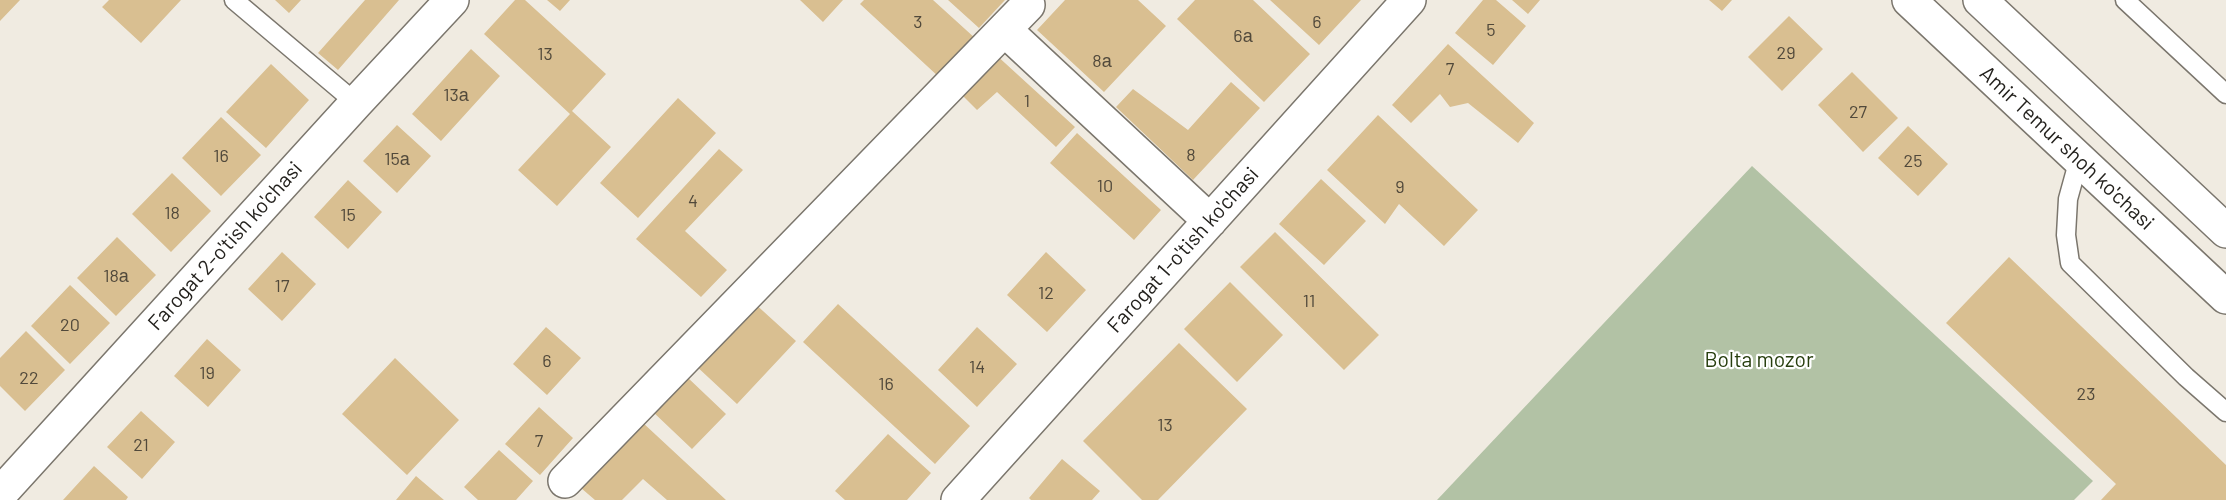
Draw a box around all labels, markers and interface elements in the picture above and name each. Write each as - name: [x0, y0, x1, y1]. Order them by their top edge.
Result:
- house number: 3: [913, 11, 923, 33]
- house number: 6: [1312, 11, 1322, 33]
- house number: 5: [1486, 19, 1496, 41]
- house number: 6а: [1233, 25, 1253, 47]
- house number: 29: [1776, 42, 1796, 64]
- house number: 13: [537, 43, 553, 65]
- house number: 8а: [1092, 50, 1112, 72]
- house number: 7: [1446, 58, 1454, 80]
- street label: Amir Temur shoh ko'chasi: [1975, 61, 2159, 235]
- house number: 13а: [443, 84, 469, 106]
- house number: 1: [1024, 90, 1030, 112]
- house number: 27: [1849, 101, 1867, 123]
- house number: 8: [1186, 144, 1196, 166]
- house number: 16: [213, 145, 229, 167]
- house number: 15а: [384, 148, 410, 170]
- house number: 25: [1904, 150, 1922, 172]
- street label: Farogat 2-o'tish ko'chasi: [143, 156, 307, 336]
- street label: Farogat 1-o'tish ko'chasi: [1102, 162, 1264, 338]
- house number: 10: [1097, 175, 1113, 197]
- house number: 9: [1395, 176, 1405, 198]
- house number: 4: [688, 190, 698, 212]
- house number: 18: [164, 202, 180, 224]
- house number: 15: [340, 204, 356, 226]
- house number: 18а: [103, 265, 129, 287]
- house number: 17: [275, 275, 289, 297]
- house number: 12: [1038, 282, 1054, 304]
- house number: 11: [1303, 290, 1315, 312]
- house number: 20: [60, 314, 80, 336]
- park label: Bolta mozor: [1704, 347, 1814, 373]
- house number: 6: [542, 350, 552, 372]
- house number: 14: [969, 356, 985, 378]
- house number: 19: [199, 362, 215, 384]
- house number: 22: [19, 367, 39, 389]
- house number: 16: [878, 373, 894, 395]
- house number: 23: [2077, 383, 2095, 405]
- house number: 13: [1157, 414, 1173, 436]
- house number: 7: [535, 430, 543, 452]
- house number: 21: [133, 434, 149, 456]

